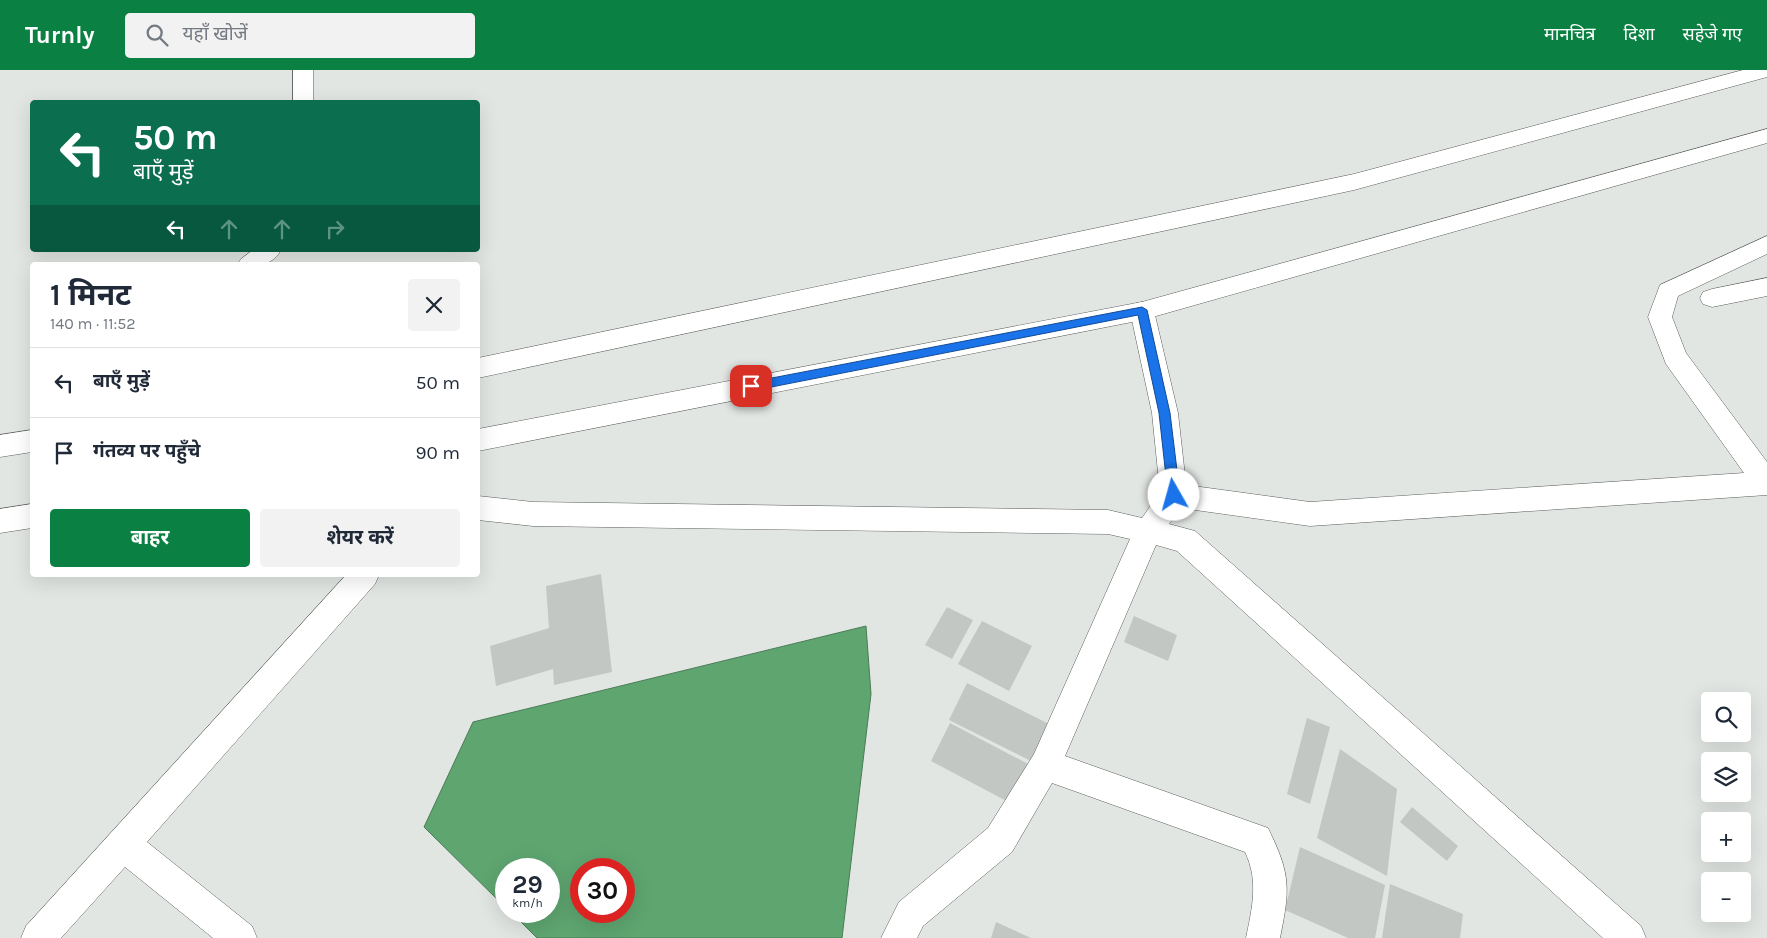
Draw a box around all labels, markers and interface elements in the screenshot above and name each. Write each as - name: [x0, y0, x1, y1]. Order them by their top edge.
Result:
- search box: [125, 13, 475, 58]
- text: Turnly: [25, 21, 95, 49]
- icon: search: [143, 21, 171, 49]
- text: यहाँ खोजें: [183, 23, 248, 45]
- text: मानचित्र: [1544, 23, 1595, 45]
- text: दिशा: [1623, 23, 1655, 45]
- text: सहेजे गए: [1683, 23, 1742, 45]
- text: 50 m: [133, 117, 218, 158]
- icon: left: [50, 120, 115, 185]
- text: बाएँ मुड़ें: [133, 159, 194, 185]
- icon: left: [162, 215, 190, 243]
- icon: ahead: [215, 215, 243, 243]
- icon: ahead: [268, 215, 296, 243]
- icon: right: [321, 215, 349, 243]
- text: 1 मिनट: [50, 277, 131, 313]
- button: close: [408, 279, 460, 331]
- text: 140 m · 11:52: [50, 314, 136, 333]
- pin: [730, 365, 772, 407]
- icon: left: [50, 369, 78, 397]
- text: बाएँ मुड़ें: [93, 370, 150, 392]
- text: 50 m: [416, 372, 460, 394]
- icon: arrive: [737, 372, 765, 400]
- icon: arrive: [50, 439, 78, 467]
- text: गंतव्य पर पहुँचे: [93, 440, 200, 462]
- text: 90 m: [415, 442, 460, 464]
- position arrow: [1147, 468, 1199, 520]
- button: बाहर: [50, 509, 250, 567]
- button: शेयर करें: [260, 509, 460, 567]
- map controls: [1701, 692, 1751, 922]
- button: search: [1701, 692, 1751, 742]
- button: layers: [1701, 752, 1751, 802]
- button: +: [1701, 812, 1751, 862]
- speed limit sign: 30: [570, 858, 635, 923]
- text: 29: [512, 870, 543, 899]
- button: −: [1701, 872, 1751, 922]
- text: km/h: [512, 896, 543, 910]

